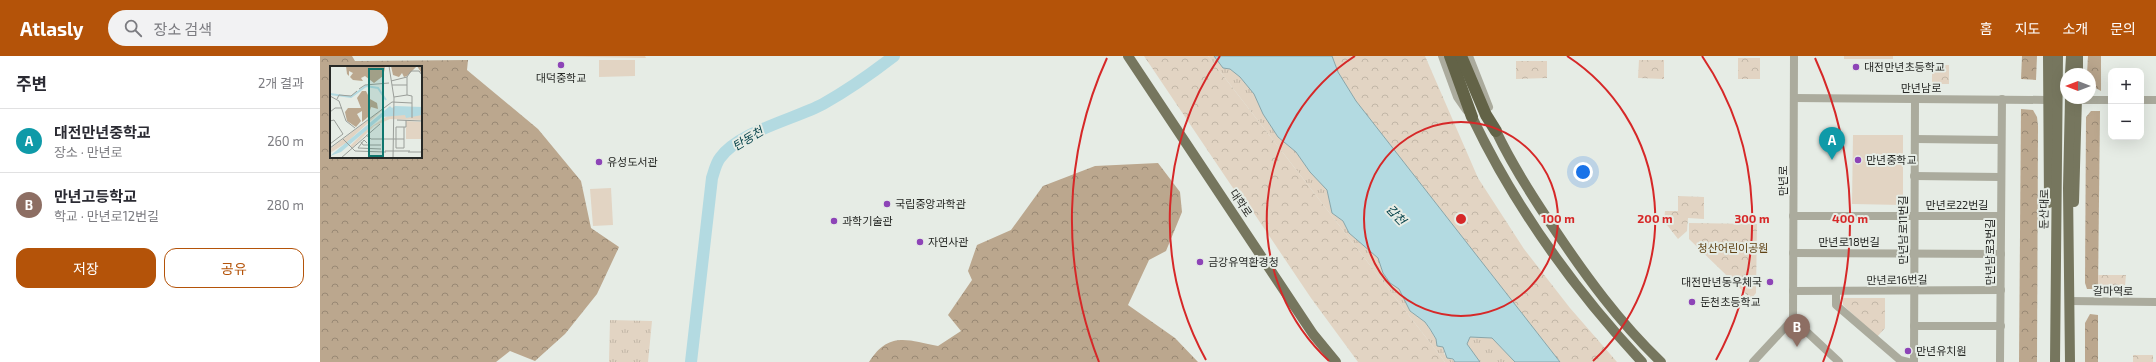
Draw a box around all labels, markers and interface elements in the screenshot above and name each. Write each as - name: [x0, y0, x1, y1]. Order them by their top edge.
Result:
- search box: [108, 10, 388, 46]
- text: Atlasly: [20, 17, 84, 40]
- icon: search: [122, 17, 144, 39]
- text: 장소 검색: [154, 20, 212, 38]
- text: 홈: [1980, 20, 1993, 37]
- text: 지도: [2015, 20, 2040, 37]
- text: 소개: [2062, 20, 2088, 37]
- text: 문의: [2110, 20, 2136, 37]
- marker: 대덕중학교: [556, 60, 566, 70]
- place label: 대전만년초등학교: [1864, 60, 1945, 73]
- marker: 대전만년초등학교: [1851, 62, 1861, 72]
- inset map: [330, 66, 422, 158]
- north arrow: [2060, 68, 2096, 104]
- map controls: [2108, 68, 2144, 140]
- button: +: [2108, 68, 2144, 104]
- place label: 대덕중학교: [536, 71, 586, 84]
- text: 주변: [16, 73, 47, 93]
- text: 2개 결과: [258, 75, 304, 91]
- street label: 만년남로: [1901, 81, 1941, 94]
- button: −: [2108, 104, 2144, 140]
- text: 대전만년중학교: [54, 123, 151, 141]
- water label: 탄동천: [730, 123, 767, 153]
- pin: A: [1819, 127, 1845, 160]
- text: A: [25, 133, 33, 149]
- text: 260 m: [267, 133, 304, 149]
- text: 장소 · 만년로: [54, 144, 123, 160]
- place label: 만년중학교: [1866, 153, 1917, 166]
- place label: 유성도서관: [607, 155, 658, 168]
- marker: 만년중학교: [1853, 155, 1863, 165]
- marker: 유성도서관: [594, 157, 604, 167]
- your location: [1573, 162, 1593, 182]
- street label: 만년로: [1776, 166, 1789, 196]
- street label: 대학로: [1228, 186, 1255, 219]
- text: 만년고등학교: [54, 187, 137, 205]
- street label: 둔산대로: [2037, 189, 2050, 229]
- street label: 만년남로11번길: [1896, 195, 1909, 265]
- text: B: [25, 197, 33, 213]
- text: 280 m: [267, 197, 304, 213]
- place label: 국립중앙과학관: [895, 197, 966, 210]
- street label: 만년로22번길: [1926, 198, 1988, 211]
- marker: 국립중앙과학관: [882, 199, 892, 209]
- water label: 갑천: [1384, 201, 1411, 229]
- text: 학교 · 만년로12번길: [54, 208, 159, 224]
- text: 100 m: [1541, 211, 1575, 225]
- text: 200 m: [1637, 211, 1673, 225]
- text: 300 m: [1734, 211, 1770, 225]
- text: 400 m: [1832, 211, 1868, 225]
- centre of rings: [1454, 212, 1468, 226]
- place label: 과학기술관: [842, 214, 893, 227]
- marker: 과학기술관: [829, 216, 839, 226]
- street label: 만년남로3번길: [1983, 219, 1996, 285]
- place label: 자연사관: [928, 235, 968, 248]
- street label: 만년로18번길: [1818, 235, 1880, 248]
- marker: 자연사관: [915, 237, 925, 247]
- park label: 청산어린이공원: [1698, 241, 1768, 254]
- button: 저장: [16, 248, 156, 288]
- button: 공유: [164, 248, 304, 288]
- place label: 금강유역환경청: [1208, 255, 1279, 268]
- marker: 금강유역환경청: [1195, 257, 1205, 267]
- street label: 만년로16번길: [1866, 272, 1928, 287]
- place label: 대전만년동우체국: [1681, 275, 1762, 288]
- marker: 대전만년동우체국: [1765, 277, 1775, 287]
- street label: 갈마역로: [2093, 284, 2133, 297]
- place label: 둔천초등학교: [1700, 295, 1761, 308]
- marker: 둔천초등학교: [1687, 297, 1697, 307]
- pin: B: [1784, 314, 1810, 347]
- place label: 만년유치원: [1916, 344, 1967, 357]
- marker: 만년유치원: [1903, 346, 1913, 356]

